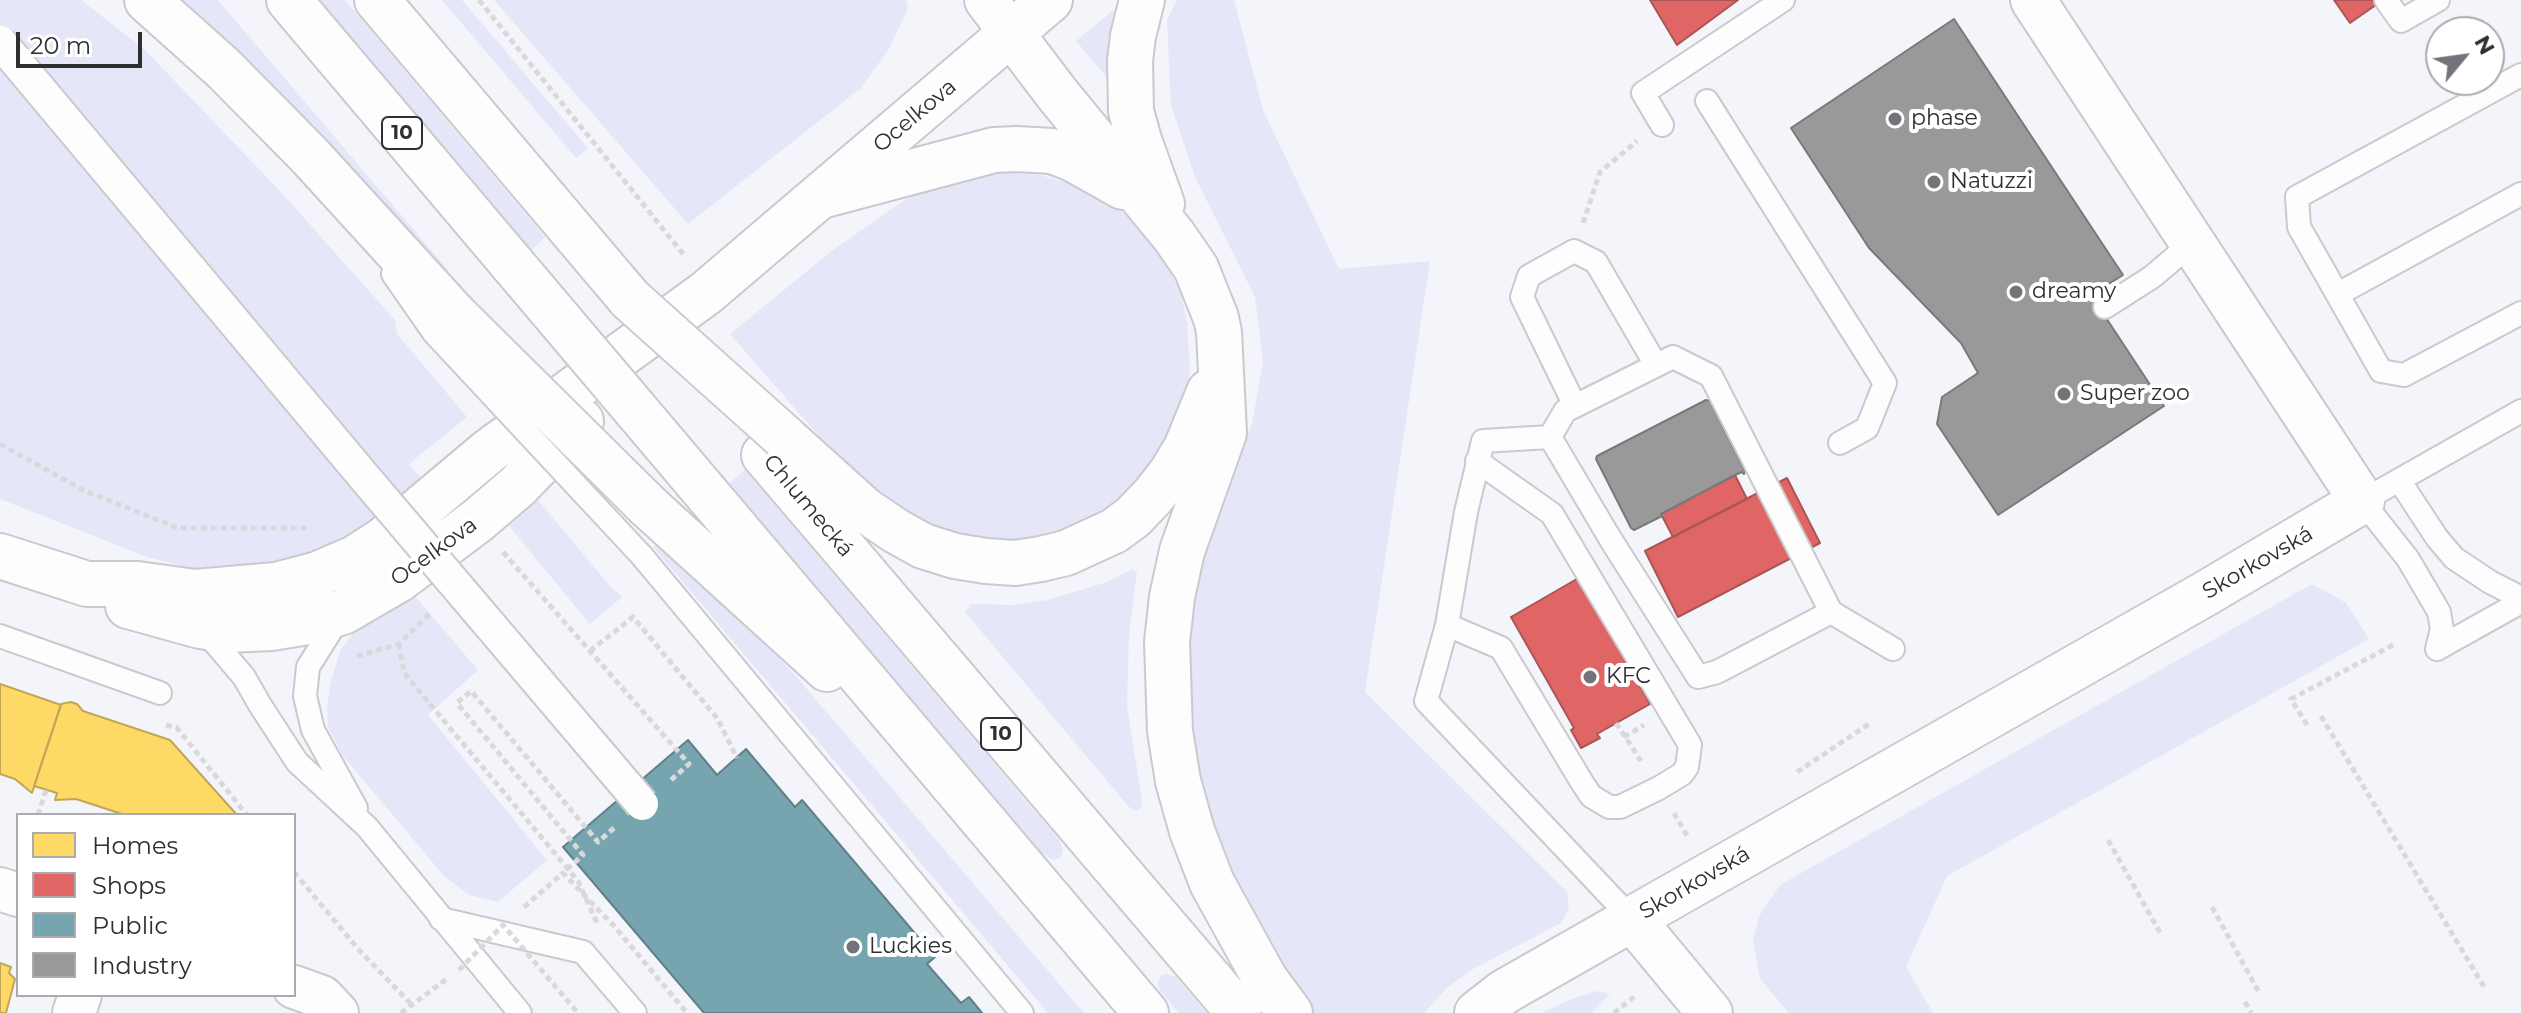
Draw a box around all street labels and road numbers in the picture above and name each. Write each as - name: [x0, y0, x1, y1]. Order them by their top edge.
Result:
- street label: Ocelkova: [868, 74, 962, 158]
- road number: 10: [382, 117, 422, 149]
- street label: Chlumecká: [757, 449, 859, 563]
- street label: Ocelkova: [386, 512, 482, 592]
- street label: Skorkovská: [2198, 521, 2318, 605]
- road number: 10: [981, 718, 1021, 750]
- street label: Skorkovská: [1635, 841, 1755, 925]

